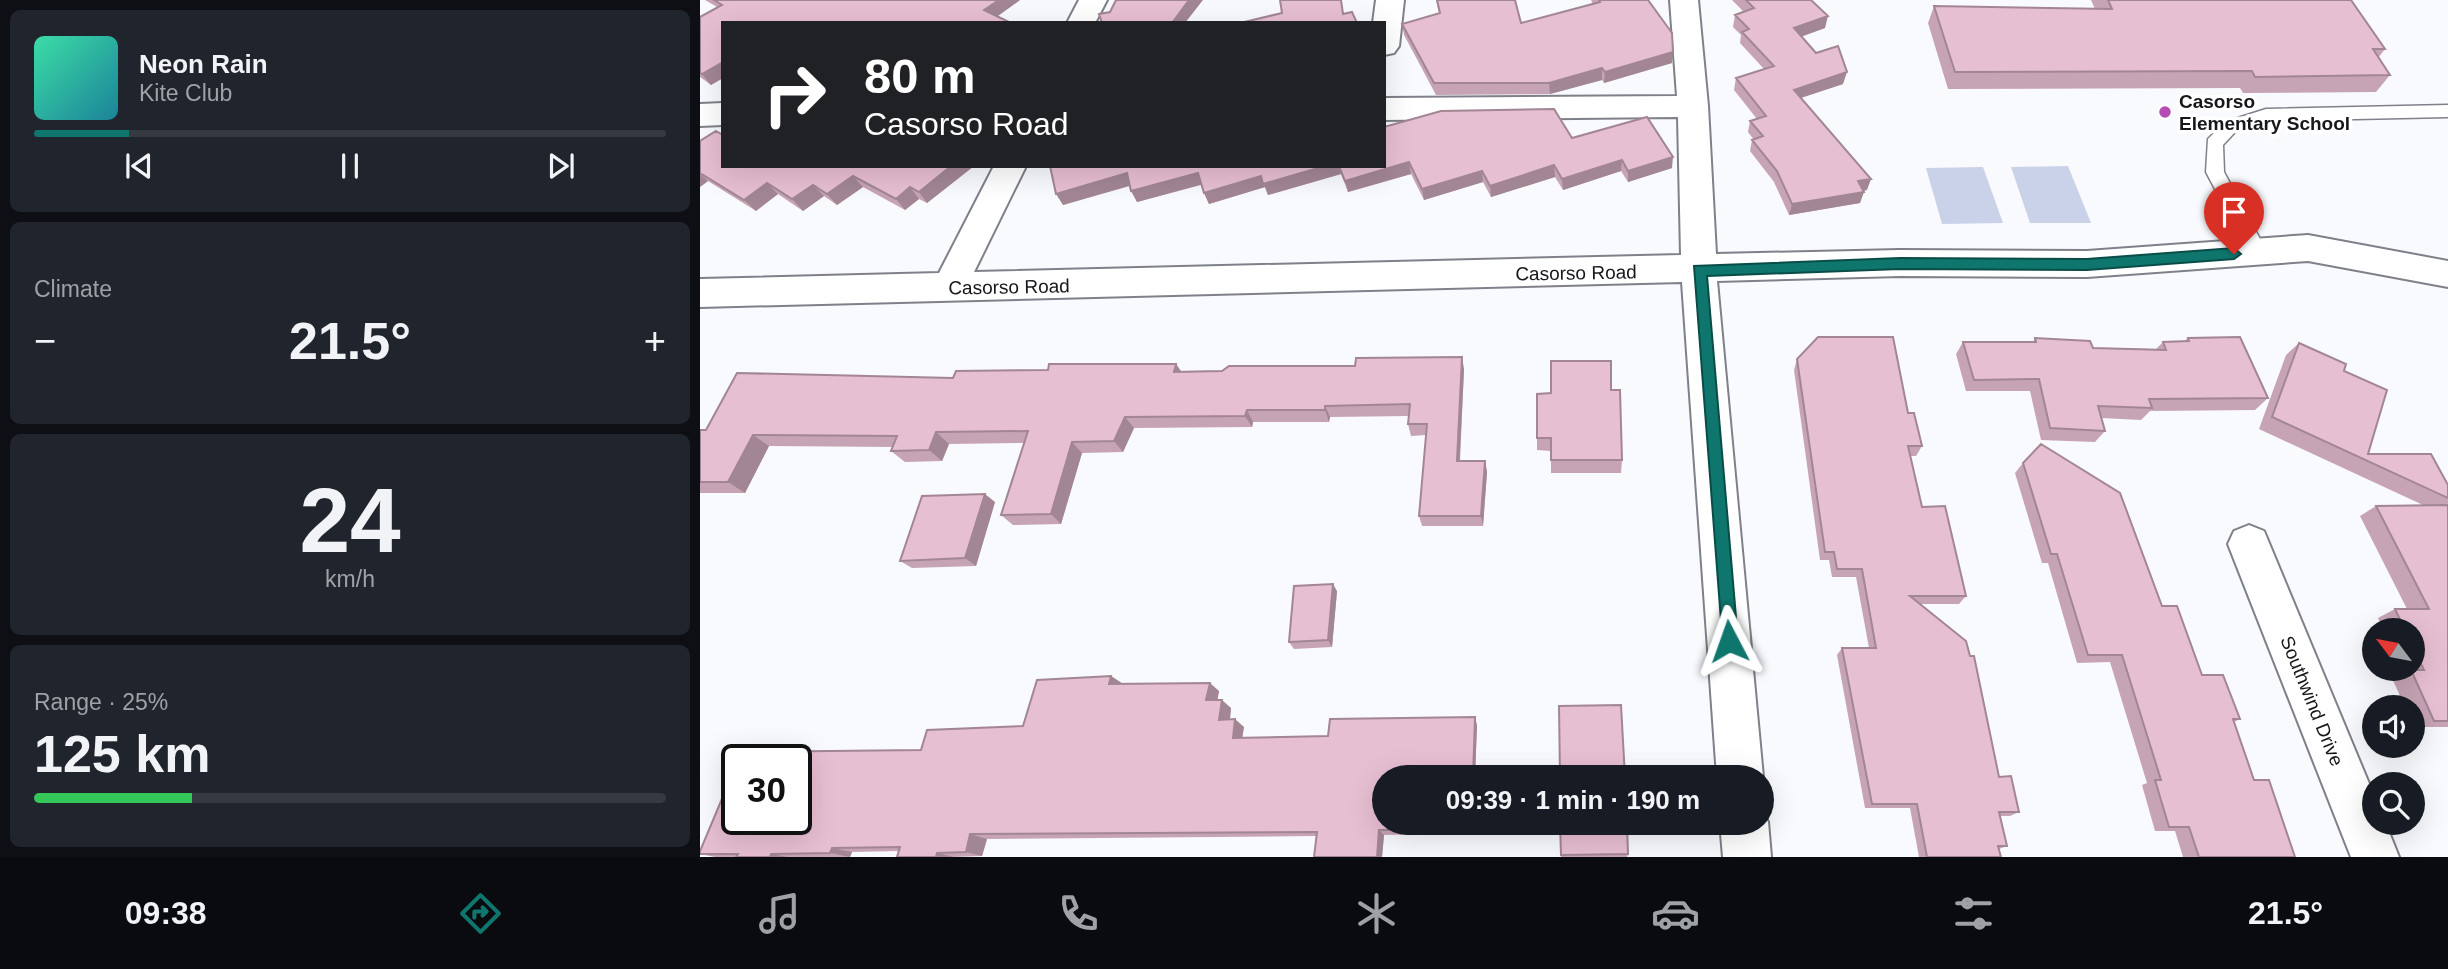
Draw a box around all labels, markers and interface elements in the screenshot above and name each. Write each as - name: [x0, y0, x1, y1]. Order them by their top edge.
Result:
- text: Neon Rain: [139, 49, 268, 79]
- icon: right: [749, 49, 840, 140]
- text: 80 m: [864, 49, 976, 103]
- text: Kite Club: [139, 80, 232, 106]
- place label: Casorso Elementary School: [2179, 91, 2350, 134]
- marker: Casorso Elementary School: [2157, 104, 2173, 120]
- text: Casorso Road: [864, 106, 1069, 142]
- icon: previous: [120, 147, 158, 185]
- icon: pause: [331, 147, 369, 185]
- icon: next: [542, 147, 580, 185]
- pin: [2204, 182, 2264, 254]
- icon: arrive: [2215, 193, 2253, 231]
- street label: Casorso Road: [1515, 261, 1637, 285]
- street label: Casorso Road: [948, 275, 1070, 299]
- text: Climate: [34, 276, 112, 302]
- text: 21.5°: [289, 312, 411, 370]
- text: −: [34, 320, 56, 362]
- text: +: [644, 320, 666, 362]
- text: 24: [299, 470, 401, 571]
- text: km/h: [325, 566, 375, 592]
- position arrow: [1692, 604, 1766, 678]
- north arrow: [2362, 618, 2426, 681]
- map controls: [2362, 618, 2425, 835]
- street label: Southwind Drive: [2276, 633, 2348, 769]
- text: Range · 25%: [34, 689, 168, 715]
- button: sound: [2362, 695, 2425, 758]
- text: 125 km: [34, 725, 210, 783]
- speed limit sign: 30: [721, 744, 812, 835]
- button: search: [2362, 772, 2425, 835]
- text: 09:39 · 1 min · 190 m: [1446, 785, 1700, 815]
- icon: directions: [456, 889, 505, 938]
- icon: music: [755, 889, 804, 938]
- icon: phone: [1054, 889, 1103, 938]
- icon: climate: [1352, 889, 1401, 938]
- icon: car: [1651, 889, 1700, 938]
- icon: filters: [1949, 889, 1998, 938]
- text: 09:38: [125, 895, 207, 931]
- text: 21.5°: [2248, 895, 2323, 931]

